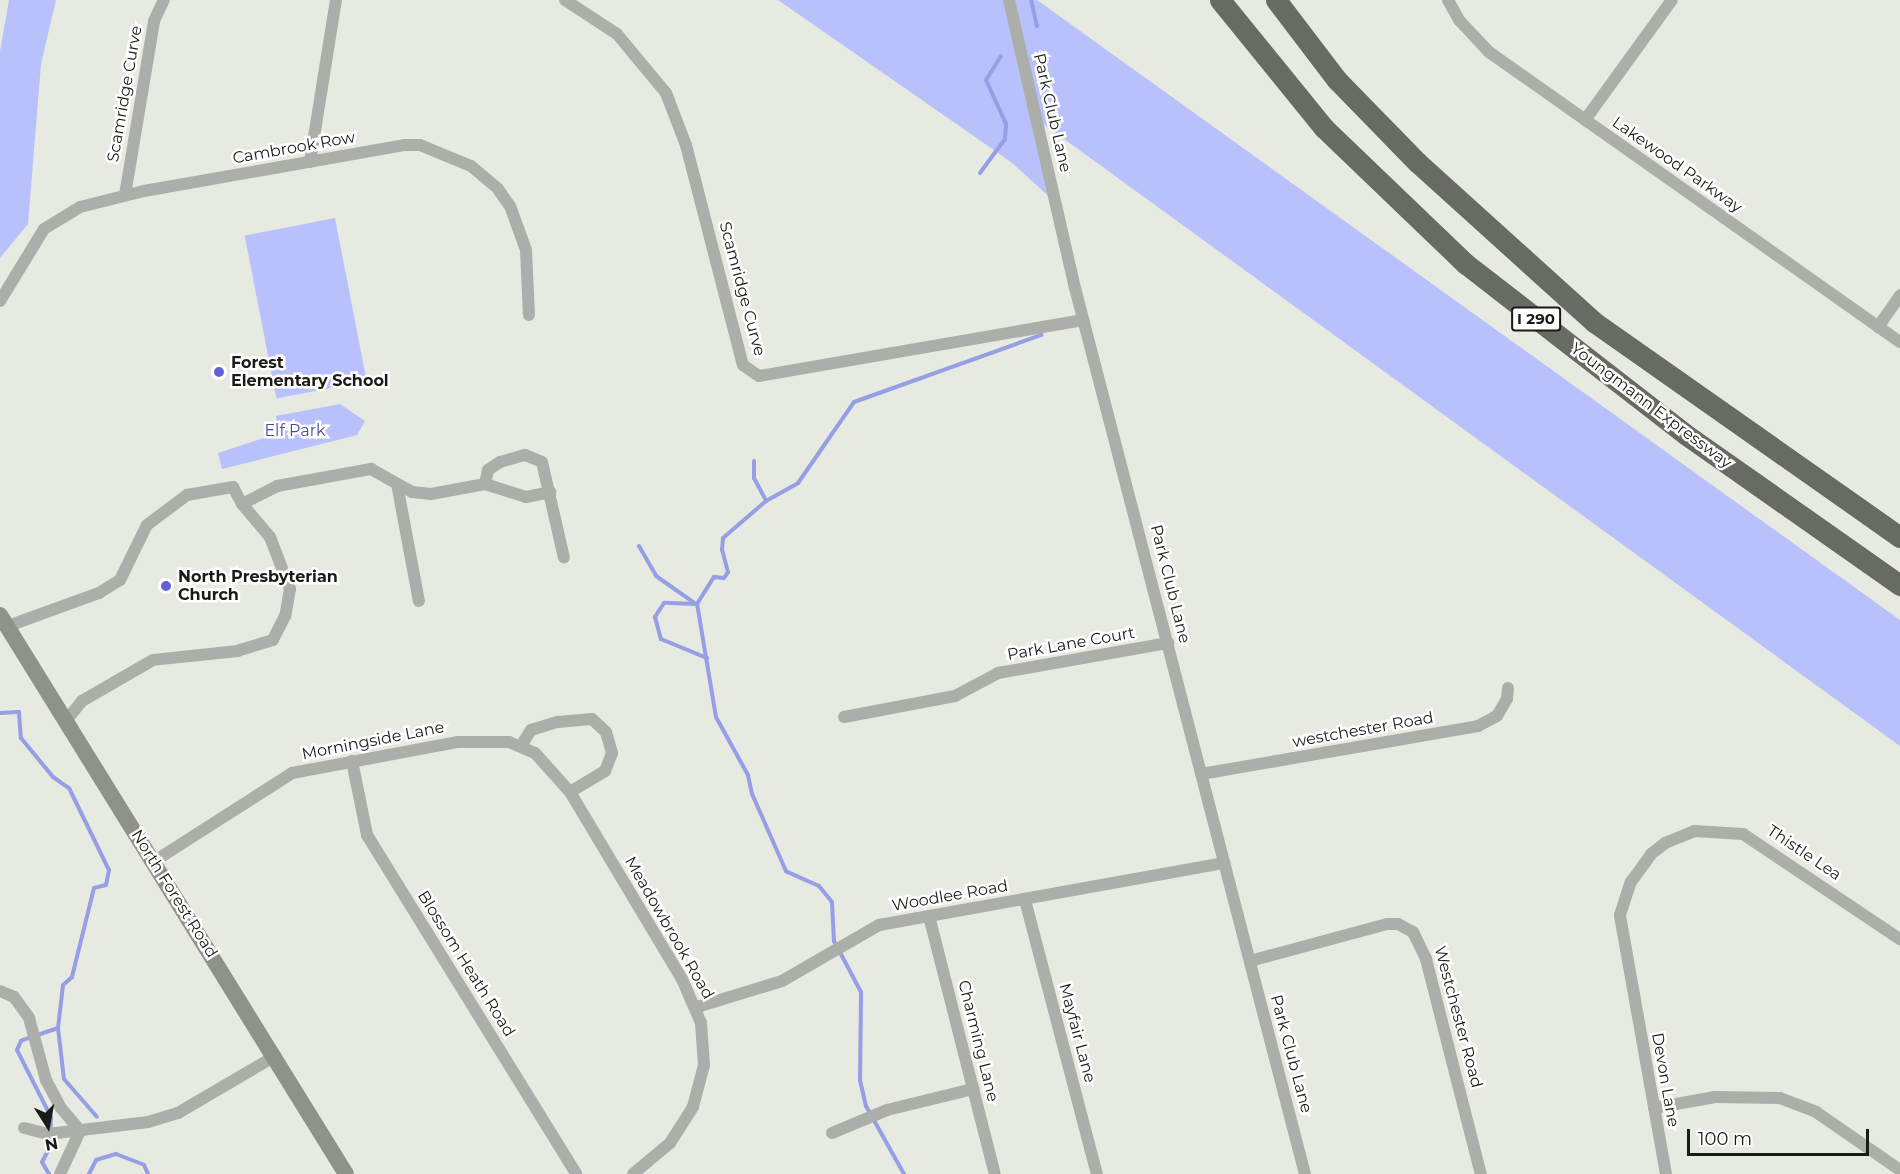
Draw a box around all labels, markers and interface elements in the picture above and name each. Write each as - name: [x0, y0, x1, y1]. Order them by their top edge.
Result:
- street label: Scamridge Curve: [104, 24, 146, 164]
- street label: Park Club Lane: [1029, 52, 1075, 174]
- street label: Lakewood Parkway: [1608, 113, 1746, 217]
- street label: Cambrook Row: [231, 128, 357, 168]
- street label: Scamridge Curve: [715, 220, 769, 358]
- road number: I 290: [1510, 307, 1562, 331]
- street label: Youngmann Expressway: [1567, 339, 1735, 473]
- place label: Forest Elementary School: [231, 353, 389, 391]
- marker: Forest Elementary School: [212, 365, 226, 379]
- park label: Elf Park: [264, 421, 326, 441]
- street label: Park Club Lane: [1146, 523, 1194, 645]
- place label: North Presbyterian Church: [178, 567, 338, 605]
- marker: North Presbyterian Church: [159, 579, 173, 593]
- street label: Park Lane Court: [1006, 623, 1136, 665]
- street label: westchester Road: [1291, 708, 1435, 752]
- street label: Morningside Lane: [300, 718, 446, 764]
- street label: Thistle Lea: [1763, 821, 1845, 885]
- street label: North Forest Road: [127, 826, 221, 962]
- street label: Meadowbrook Road: [620, 853, 718, 1003]
- street label: Woodlee Road: [890, 876, 1010, 916]
- street label: Blossom Heath Road: [413, 887, 519, 1041]
- street label: Westchester Road: [1430, 944, 1486, 1090]
- street label: Charming Lane: [954, 978, 1002, 1104]
- street label: Mayfair Lane: [1055, 981, 1099, 1085]
- street label: Park Club Lane: [1266, 993, 1316, 1115]
- street label: Devon Lane: [1647, 1031, 1683, 1129]
- north arrow: [18, 1096, 78, 1156]
- scale bar: [1690, 1117, 1872, 1155]
- text: 100 m: [1698, 1128, 1752, 1150]
- text: N: [43, 1134, 60, 1155]

